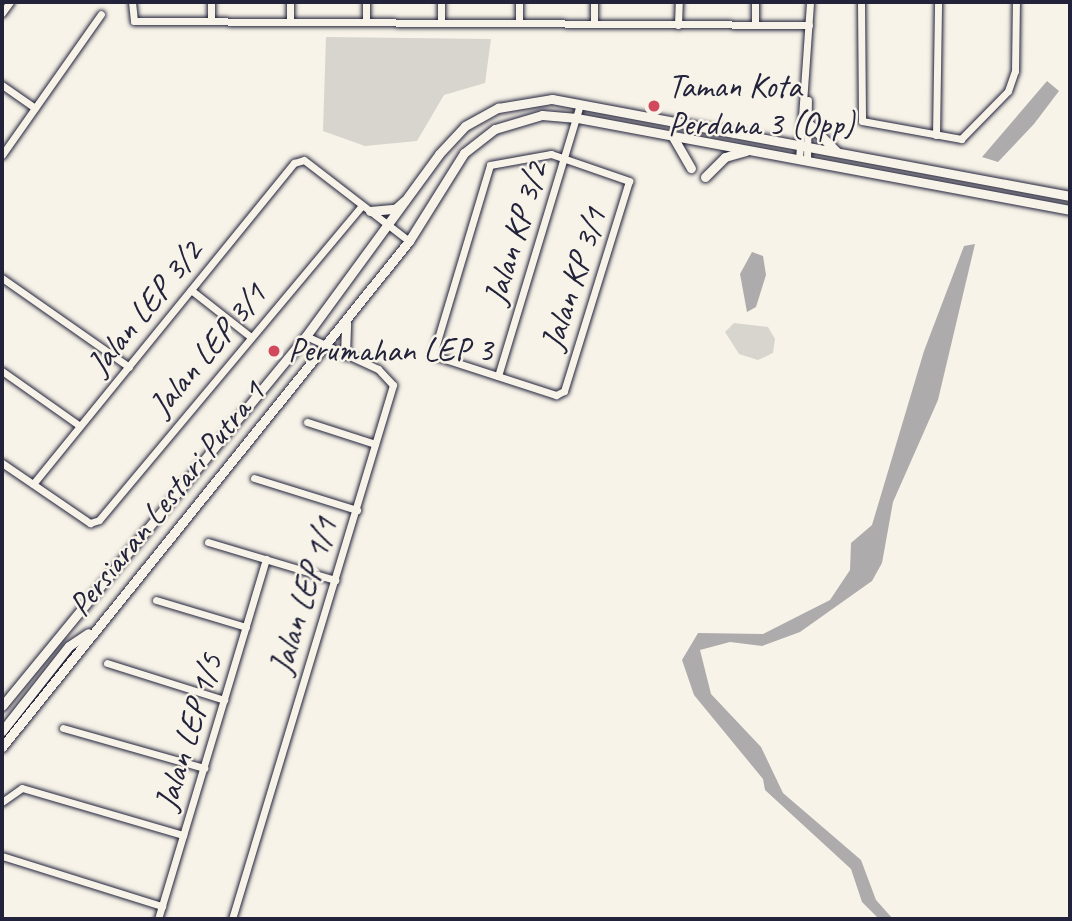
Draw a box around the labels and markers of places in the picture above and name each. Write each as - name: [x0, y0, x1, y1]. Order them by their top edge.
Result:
- place label: Taman Kota Perdana 3 (Opp): [668, 67, 854, 145]
- marker: Taman Kota Perdana 3 (Opp): [646, 98, 662, 114]
- place label: Perumahan LEP 3: [288, 331, 493, 371]
- marker: Perumahan LEP 3: [266, 343, 282, 359]

